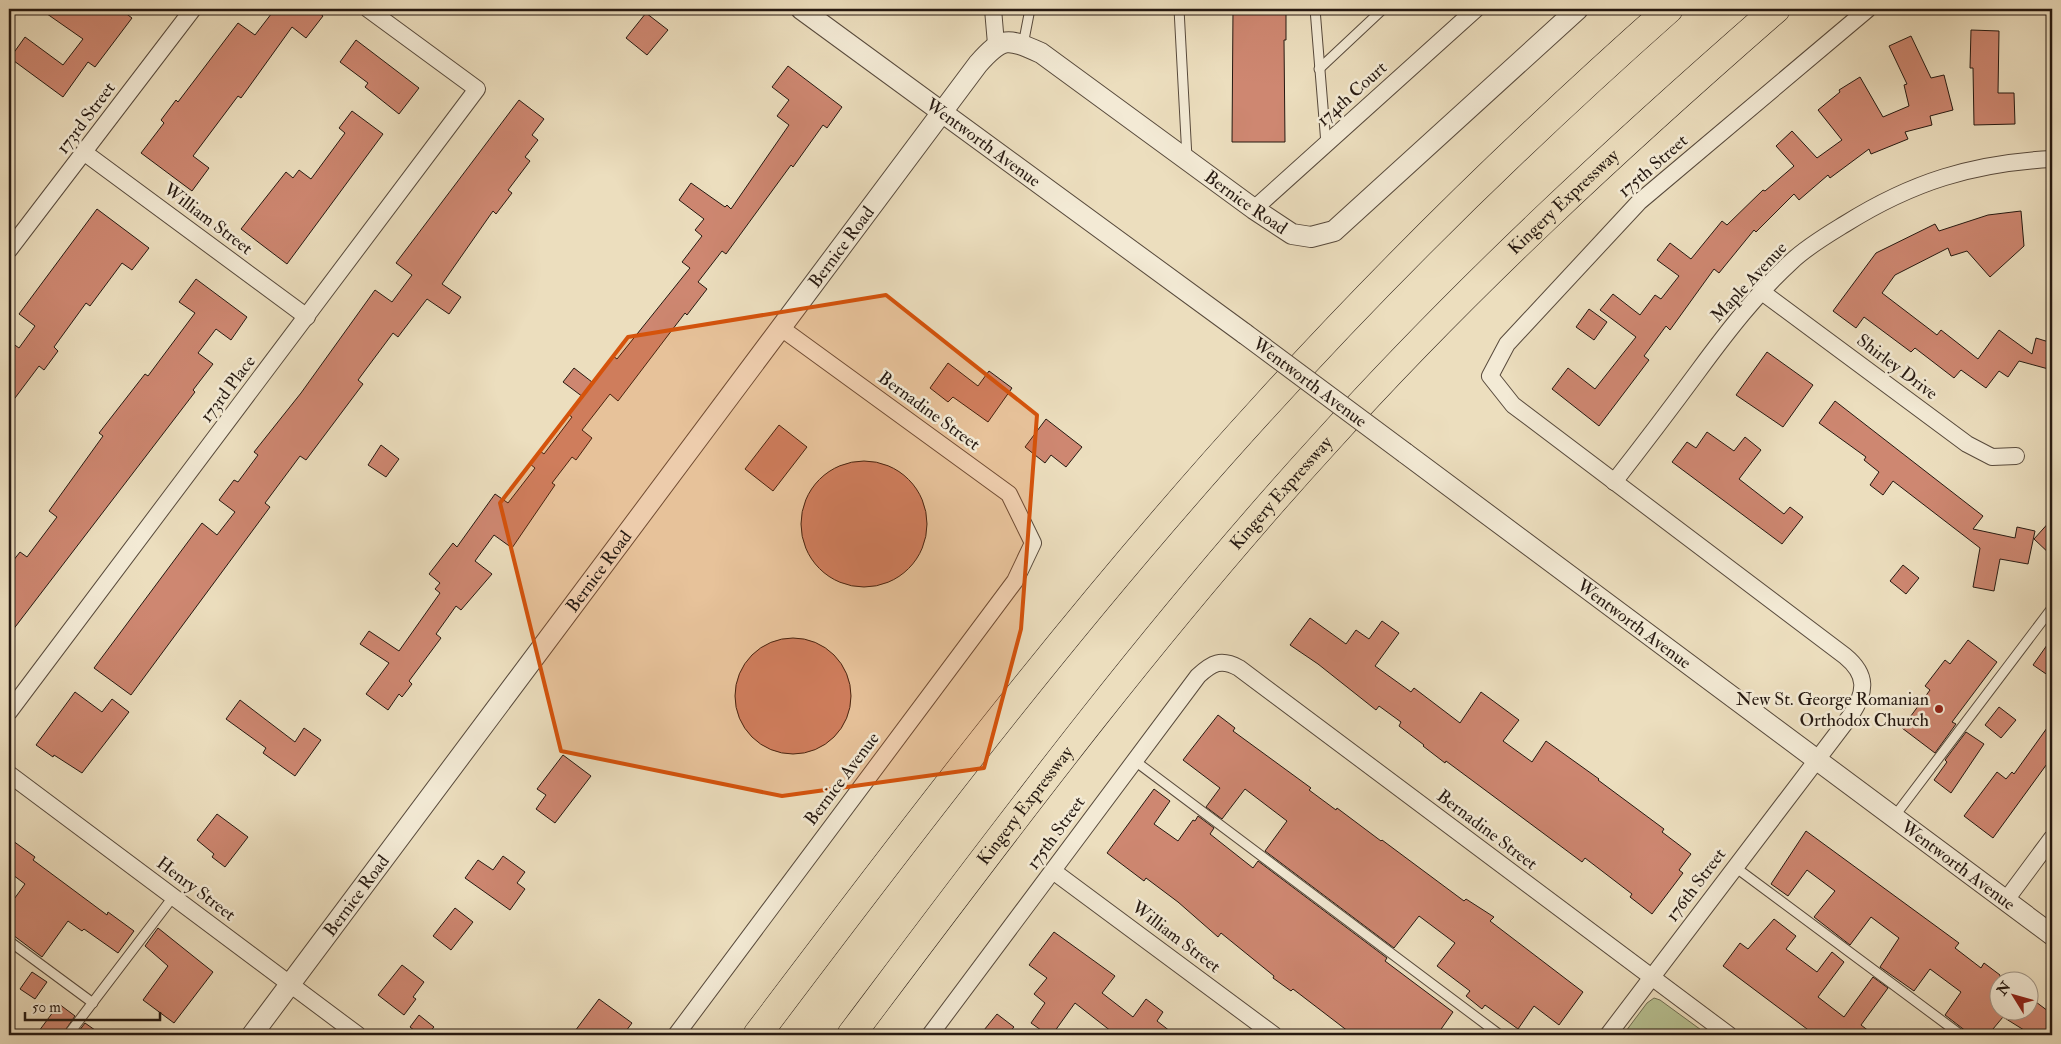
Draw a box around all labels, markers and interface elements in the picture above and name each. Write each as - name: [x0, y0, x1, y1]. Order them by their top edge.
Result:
- street label: 174th Court: [1312, 56, 1392, 132]
- street label: 173rd Street: [51, 77, 121, 159]
- street label: Wentworth Avenue: [921, 92, 1046, 192]
- street label: 175th Street: [1613, 129, 1693, 203]
- street label: Kingery Expressway: [1503, 143, 1624, 259]
- street label: Bernice Road: [1200, 165, 1292, 239]
- street label: William Street: [158, 177, 257, 260]
- street label: Bernice Road: [803, 201, 879, 292]
- street label: Maple Avenue: [1706, 237, 1792, 327]
- street label: Shirley Drive: [1852, 329, 1943, 405]
- street label: Wentworth Avenue: [1247, 332, 1372, 433]
- street label: 173rd Place: [195, 350, 261, 427]
- street label: Bernadine Street: [874, 366, 985, 456]
- street label: Kingery Expressway: [1224, 430, 1338, 555]
- street label: Bernice Road: [561, 526, 637, 617]
- street label: Wentworth Avenue: [1572, 573, 1696, 674]
- place label: New St. George Romanian Orthodox Church: [1736, 688, 1930, 732]
- marker: New St. George Romanian Orthodox Church: [1933, 703, 1945, 715]
- street label: Bernice Avenue: [800, 728, 885, 830]
- street label: Kingery Expressway: [972, 740, 1079, 870]
- street label: Bernadine Street: [1432, 785, 1542, 875]
- street label: 175th Street: [1022, 792, 1090, 874]
- street label: Wentworth Avenue: [1896, 814, 2020, 916]
- street label: 176th Street: [1661, 844, 1731, 926]
- street label: Bernice Road: [318, 850, 394, 941]
- street label: Henry Street: [152, 852, 240, 926]
- street label: William Street: [1126, 895, 1225, 978]
- north arrow: [1988, 972, 2038, 1022]
- text: N: [1993, 978, 2015, 999]
- scale bar: [25, 989, 160, 1021]
- text: 50 m: [32, 998, 61, 1017]

